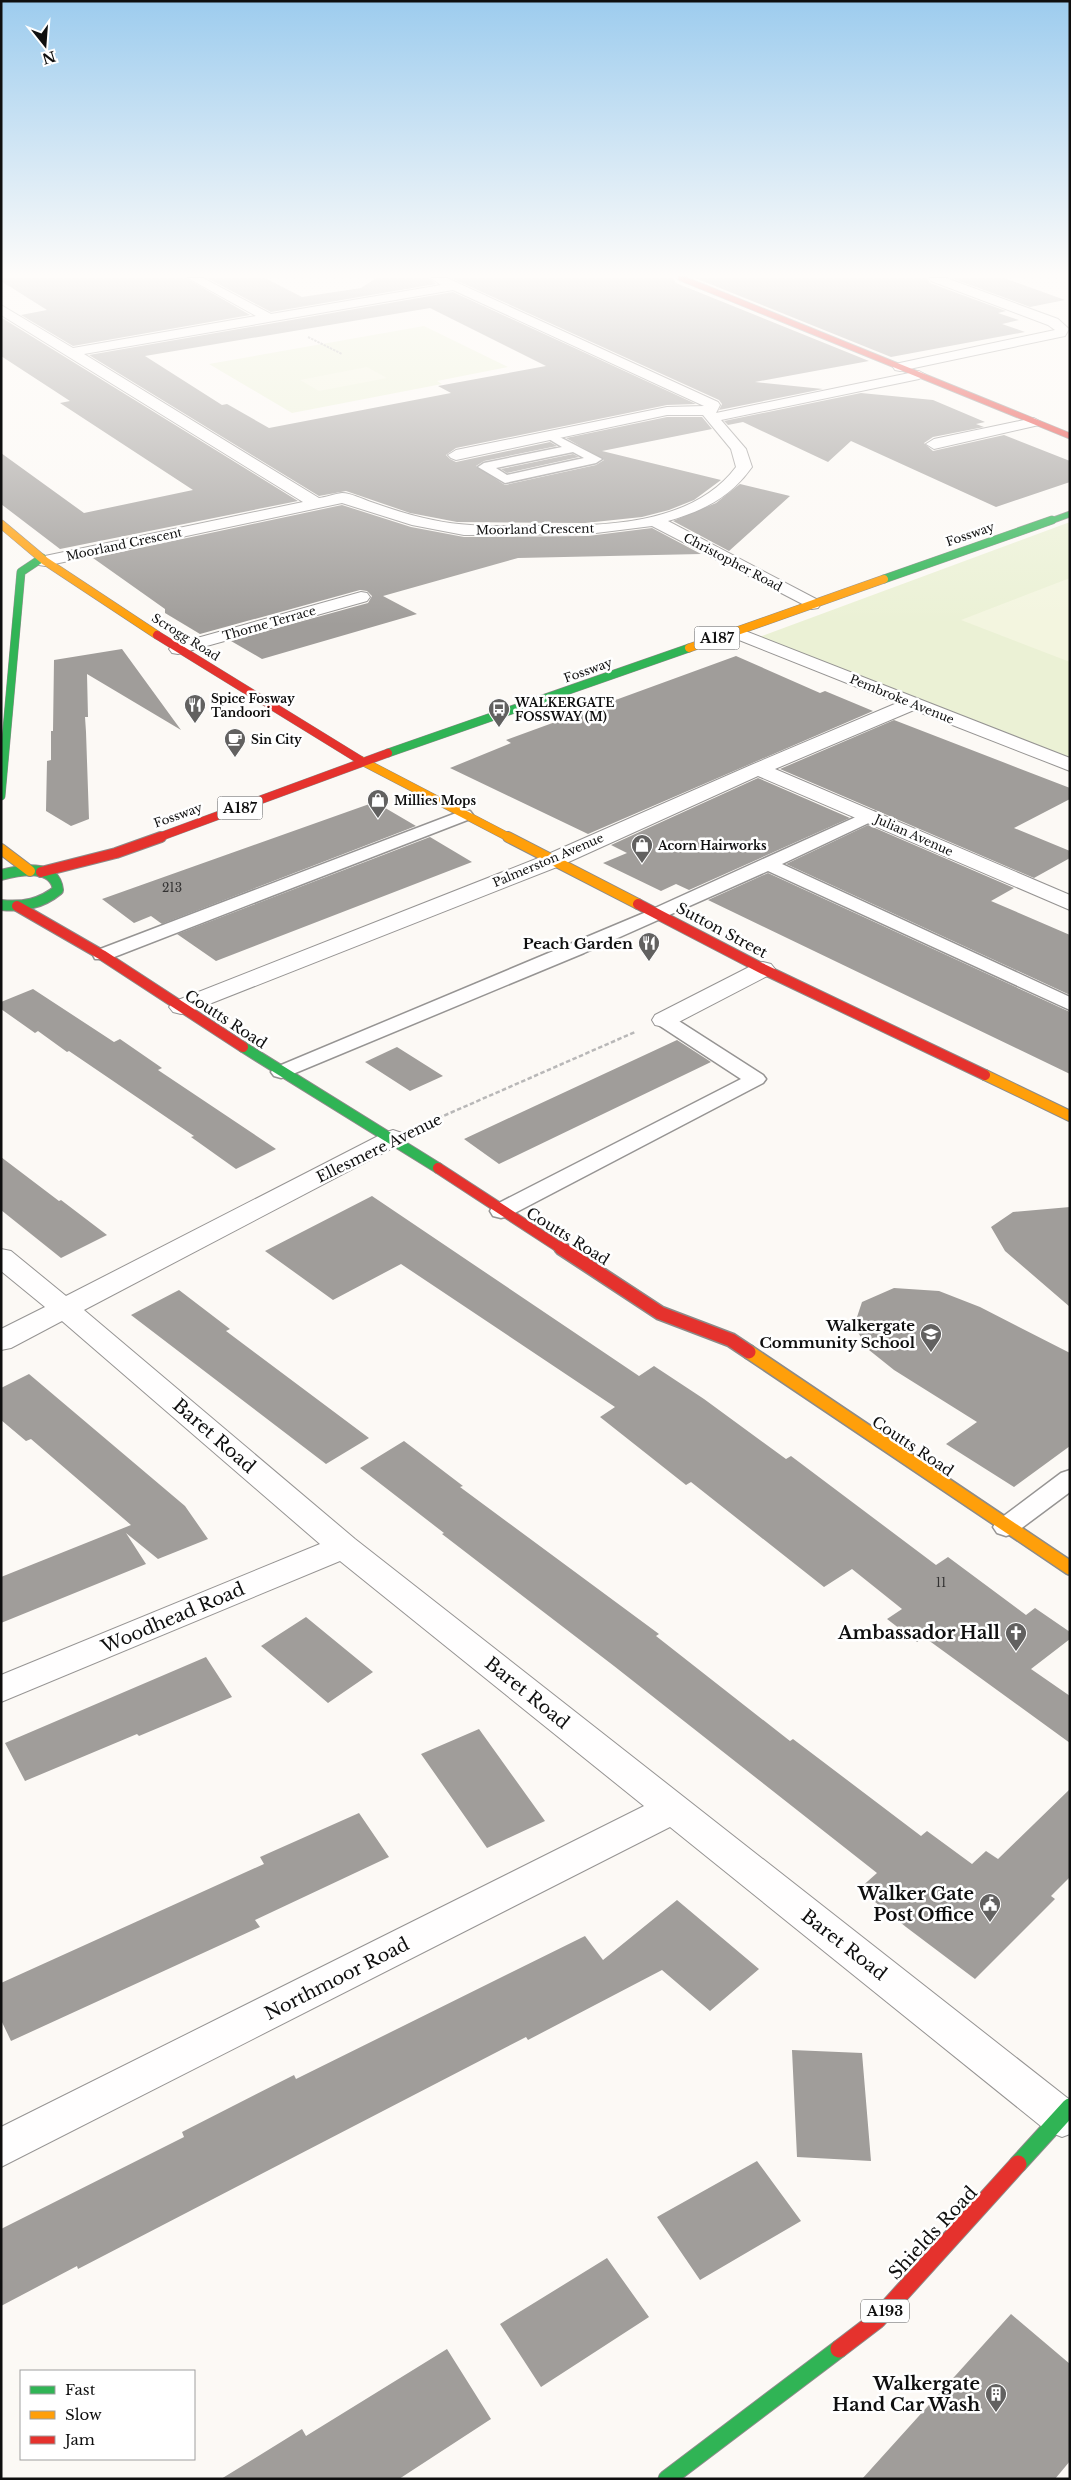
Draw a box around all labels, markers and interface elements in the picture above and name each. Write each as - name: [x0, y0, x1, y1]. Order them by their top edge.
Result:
- north arrow: [20, 20, 70, 70]
- text: N: [40, 47, 58, 68]
- street label: Fossway: [944, 519, 997, 549]
- street label: Moorland Crescent: [476, 520, 595, 538]
- street label: Moorland Crescent: [65, 524, 184, 564]
- street label: Christopher Road: [681, 530, 785, 594]
- street label: Thorne Terrace: [221, 602, 317, 643]
- street label: Scrogg Road: [149, 610, 223, 664]
- road number: A187: [694, 626, 740, 650]
- street label: Fossway: [562, 654, 615, 686]
- street label: Pembroke Avenue: [848, 671, 957, 727]
- place label: Spice Fosway Tandoori: [211, 691, 295, 720]
- restaurant icon: Spice Fosway Tandoori: [183, 693, 207, 724]
- place label: WALKERGATE FOSSWAY (M): [514, 695, 614, 724]
- bus stop icon: WALKERGATE FOSSWAY (M): [487, 697, 511, 728]
- cafe icon: Sin City: [223, 727, 247, 758]
- place label: Sin City: [251, 732, 302, 747]
- shop icon: Millies Mops: [366, 788, 390, 819]
- place label: Millies Mops: [394, 793, 476, 808]
- road number: A187: [218, 796, 262, 820]
- street label: Fossway: [152, 799, 205, 831]
- street label: Julian Avenue: [871, 810, 956, 859]
- street label: Palmerston Avenue: [490, 830, 606, 890]
- shop icon: Acorn Hairworks: [630, 833, 654, 864]
- place label: Acorn Hairworks: [657, 838, 767, 853]
- house number: 213: [162, 880, 182, 895]
- street label: Sutton Street: [673, 898, 771, 962]
- restaurant icon: Peach Garden: [637, 931, 661, 962]
- place label: Peach Garden: [523, 934, 633, 953]
- street label: Coutts Road: [181, 985, 271, 1053]
- street label: Ellesmere Avenue: [313, 1109, 445, 1187]
- street label: Coutts Road: [523, 1203, 613, 1269]
- place label: Walkergate Community School: [759, 1316, 916, 1352]
- school or university icon: Walkergate Community School: [919, 1322, 943, 1353]
- street label: Baret Road: [168, 1394, 260, 1478]
- street label: Coutts Road: [869, 1412, 957, 1480]
- house number: 11: [936, 1575, 946, 1590]
- street label: Woodhead Road: [97, 1578, 248, 1658]
- church icon: Ambassador Hall: [1004, 1621, 1028, 1652]
- place label: Ambassador Hall: [837, 1622, 1001, 1644]
- street label: Baret Road: [480, 1652, 574, 1734]
- place label: Walker Gate Post Office: [857, 1883, 974, 1926]
- public building icon: Walker Gate Post Office: [978, 1892, 1002, 1923]
- street label: Baret Road: [797, 1905, 891, 1985]
- street label: Northmoor Road: [261, 1933, 413, 2025]
- street label: Shields Road: [884, 2182, 982, 2284]
- road number: A193: [861, 2300, 909, 2322]
- legend: [20, 2370, 195, 2460]
- place label: Walkergate Hand Car Wash: [832, 2373, 980, 2416]
- text: Fast: [65, 2380, 96, 2399]
- building icon: Walkergate Hand Car Wash: [984, 2382, 1008, 2413]
- text: Slow: [65, 2405, 102, 2424]
- text: Jam: [63, 2430, 95, 2449]

